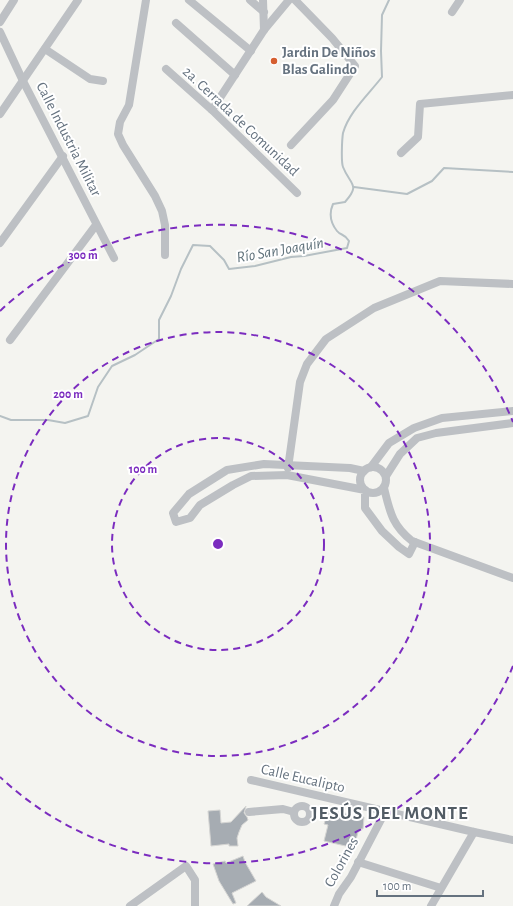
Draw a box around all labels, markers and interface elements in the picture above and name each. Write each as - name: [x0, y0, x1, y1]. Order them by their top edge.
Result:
- place label: Jardin De Niños Blas Galindo: [282, 45, 376, 77]
- marker: Jardin De Niños Blas Galindo: [269, 56, 279, 66]
- street label: 2a. Cerrada de Comunidad: [180, 64, 302, 179]
- street label: Calle Industria Militar: [33, 80, 104, 199]
- water label: Río San Joaquín: [235, 234, 325, 267]
- text: 300 m: [68, 249, 98, 261]
- text: 200 m: [53, 388, 83, 400]
- text: 100 m: [129, 463, 157, 475]
- centre of rings: [211, 537, 225, 551]
- street label: Calle Eucalipto: [260, 762, 346, 795]
- district label: JESÚS DEL MONTE: [311, 802, 469, 823]
- street label: Colorines: [322, 835, 361, 890]
- scale bar: [377, 872, 483, 898]
- text: 100 m: [383, 880, 411, 892]

